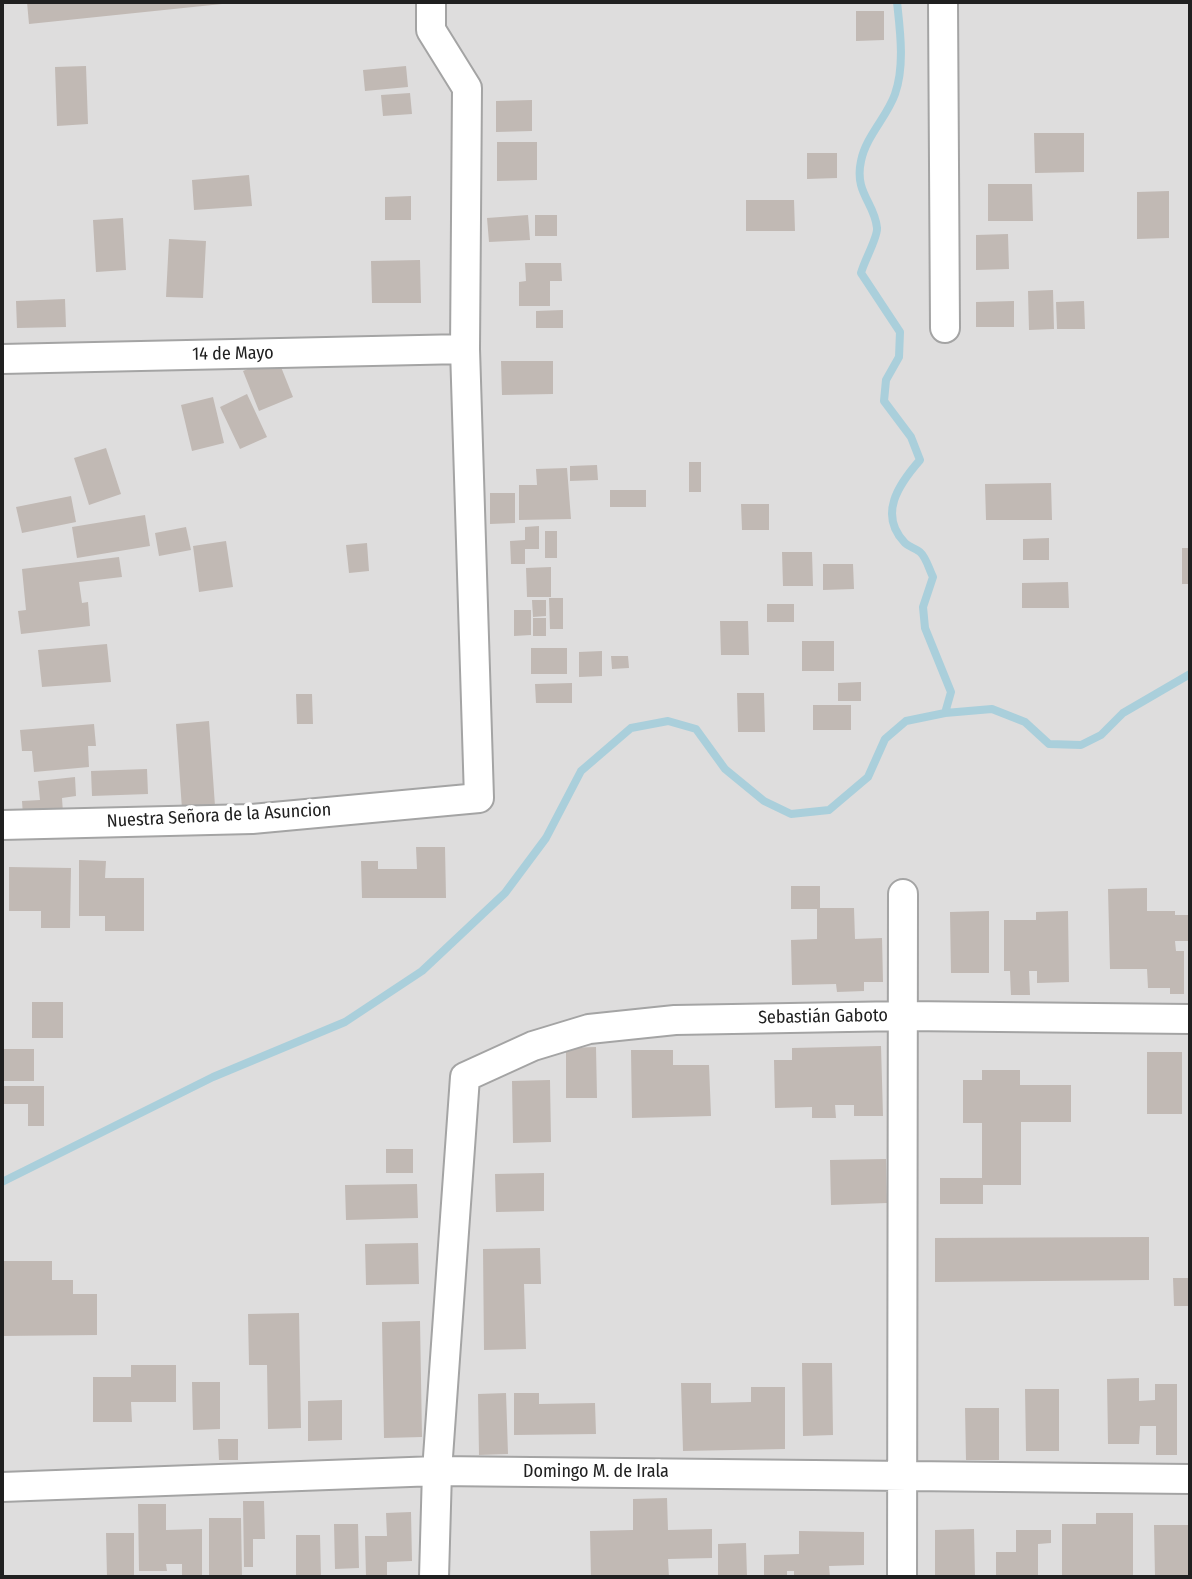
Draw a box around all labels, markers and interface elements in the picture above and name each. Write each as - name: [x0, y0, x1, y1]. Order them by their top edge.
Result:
- street label: 14 de Mayo: [192, 342, 274, 366]
- street label: Nuestra Señora de la Asuncion: [106, 799, 332, 833]
- street label: Sebastián Gaboto: [758, 1005, 888, 1029]
- street label: Domingo M. de Irala: [523, 1461, 669, 1483]

